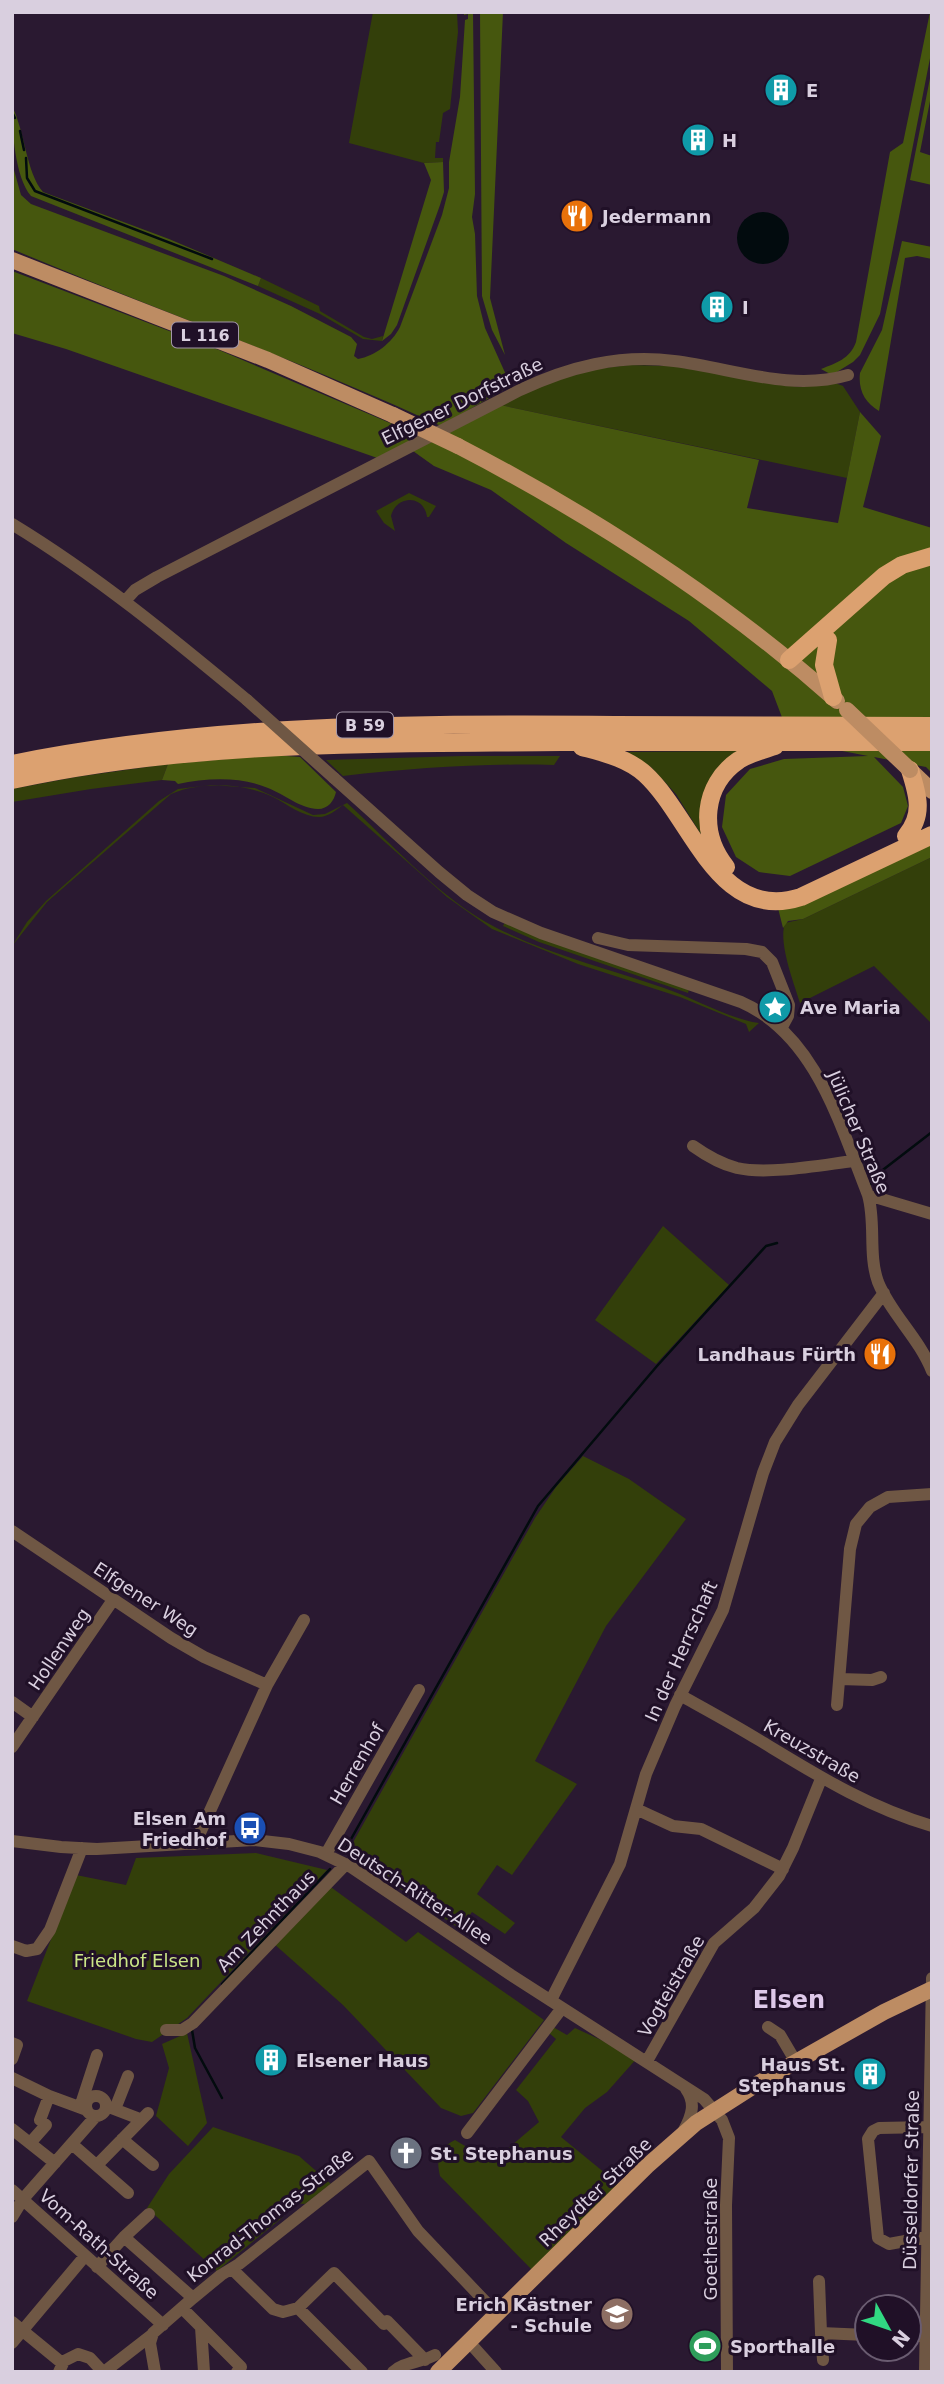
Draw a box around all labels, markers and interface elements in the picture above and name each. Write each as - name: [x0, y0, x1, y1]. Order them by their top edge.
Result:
- building icon: E: [762, 71, 800, 109]
- place label: E: [806, 80, 818, 101]
- building icon: H: [679, 121, 717, 159]
- place label: H: [722, 130, 737, 151]
- restaurant icon: Jedermann: [558, 197, 596, 235]
- place label: Jedermann: [600, 206, 711, 227]
- building icon: I: [698, 288, 736, 326]
- place label: I: [742, 297, 749, 318]
- road number: L 116: [172, 322, 238, 348]
- street label: Elfgener Dorfstraße: [378, 353, 546, 449]
- road number: B 59: [337, 712, 393, 738]
- place icon: Ave Maria: [756, 988, 794, 1026]
- place label: Ave Maria: [800, 997, 901, 1018]
- street label: Jülicher Straße: [823, 1066, 894, 1197]
- restaurant icon: Landhaus Fürth: [861, 1335, 899, 1373]
- place label: Landhaus Fürth: [697, 1344, 856, 1365]
- street label: Elfgener Weg: [90, 1557, 202, 1641]
- street label: In der Herrschaft: [641, 1577, 721, 1725]
- street label: Hollenweg: [24, 1604, 94, 1694]
- street label: Kreuzstraße: [760, 1715, 864, 1787]
- street label: Herrenhof: [325, 1719, 389, 1808]
- place label: Elsen Am Friedhof: [133, 1808, 226, 1850]
- bus stop icon: Elsen Am Friedhof: [231, 1809, 269, 1847]
- street label: Deutsch-Ritter-Allee: [334, 1833, 496, 1949]
- street label: Am Zehnthaus: [213, 1866, 319, 1976]
- street label: Vogteistraße: [633, 1931, 709, 2041]
- park label: Friedhof Elsen: [74, 1950, 200, 1971]
- district label: Elsen: [753, 1986, 825, 2014]
- building icon: Elsener Haus: [252, 2041, 290, 2079]
- place label: Elsener Haus: [296, 2050, 428, 2071]
- place label: Haus St. Stephanus: [738, 2054, 846, 2096]
- building icon: Haus St. Stephanus: [851, 2055, 889, 2093]
- street label: Düsseldorfer Straße: [899, 2090, 923, 2270]
- street label: Rheydter Straße: [535, 2133, 655, 2251]
- church icon: St. Stephanus: [387, 2134, 425, 2172]
- place label: St. Stephanus: [430, 2143, 573, 2164]
- street label: Konrad-Thomas-Straße: [183, 2144, 357, 2286]
- street label: Goethestraße: [700, 2178, 721, 2300]
- street label: Vom-Rath-Straße: [35, 2185, 163, 2303]
- north arrow: [853, 2293, 923, 2363]
- place label: Erich Kästner - Schule: [456, 2294, 592, 2336]
- school or university icon: Erich Kästner - Schule: [598, 2295, 636, 2333]
- text: N: [887, 2326, 915, 2352]
- sports icon: Sporthalle: [686, 2327, 724, 2365]
- place label: Sporthalle: [730, 2336, 835, 2357]

